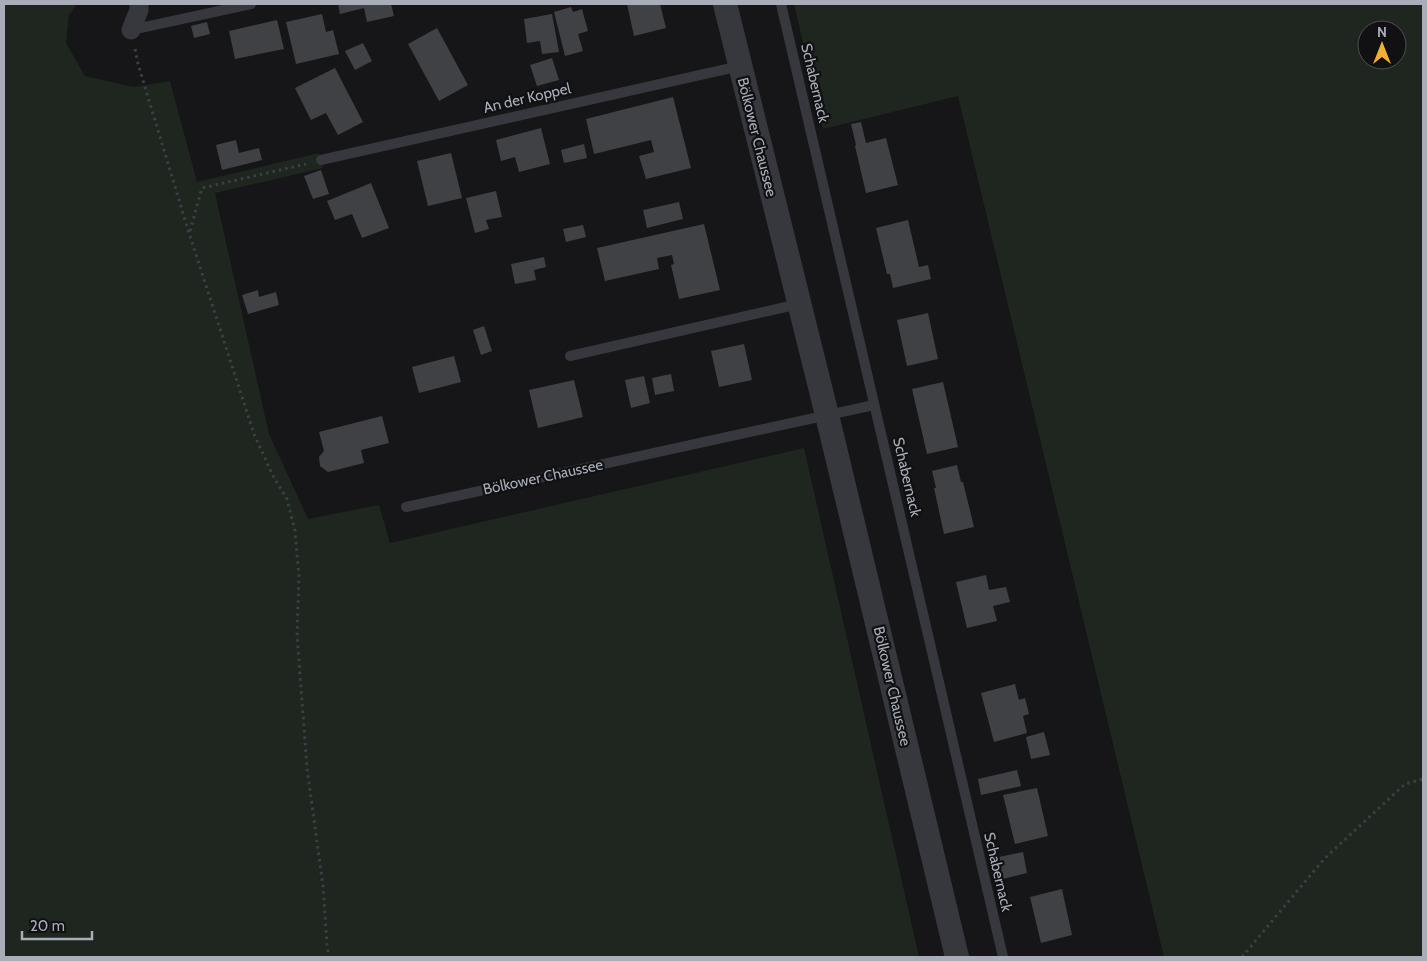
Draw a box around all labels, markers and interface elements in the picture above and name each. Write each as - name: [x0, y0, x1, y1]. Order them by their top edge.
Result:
- north arrow: [1357, 20, 1407, 70]
- text: N: [1377, 23, 1387, 41]
- street label: Schabernack: [797, 42, 833, 125]
- street label: Bölkower Chaussee: [733, 76, 781, 199]
- street label: An der Koppel: [481, 79, 573, 117]
- street label: Schabernack: [889, 436, 925, 519]
- street label: Bölkower Chaussee: [481, 455, 605, 498]
- street label: Bölkower Chaussee: [869, 624, 915, 748]
- street label: Schabernack: [980, 831, 1016, 914]
- scale bar: [22, 908, 92, 940]
- text: 20 m: [30, 917, 65, 935]

